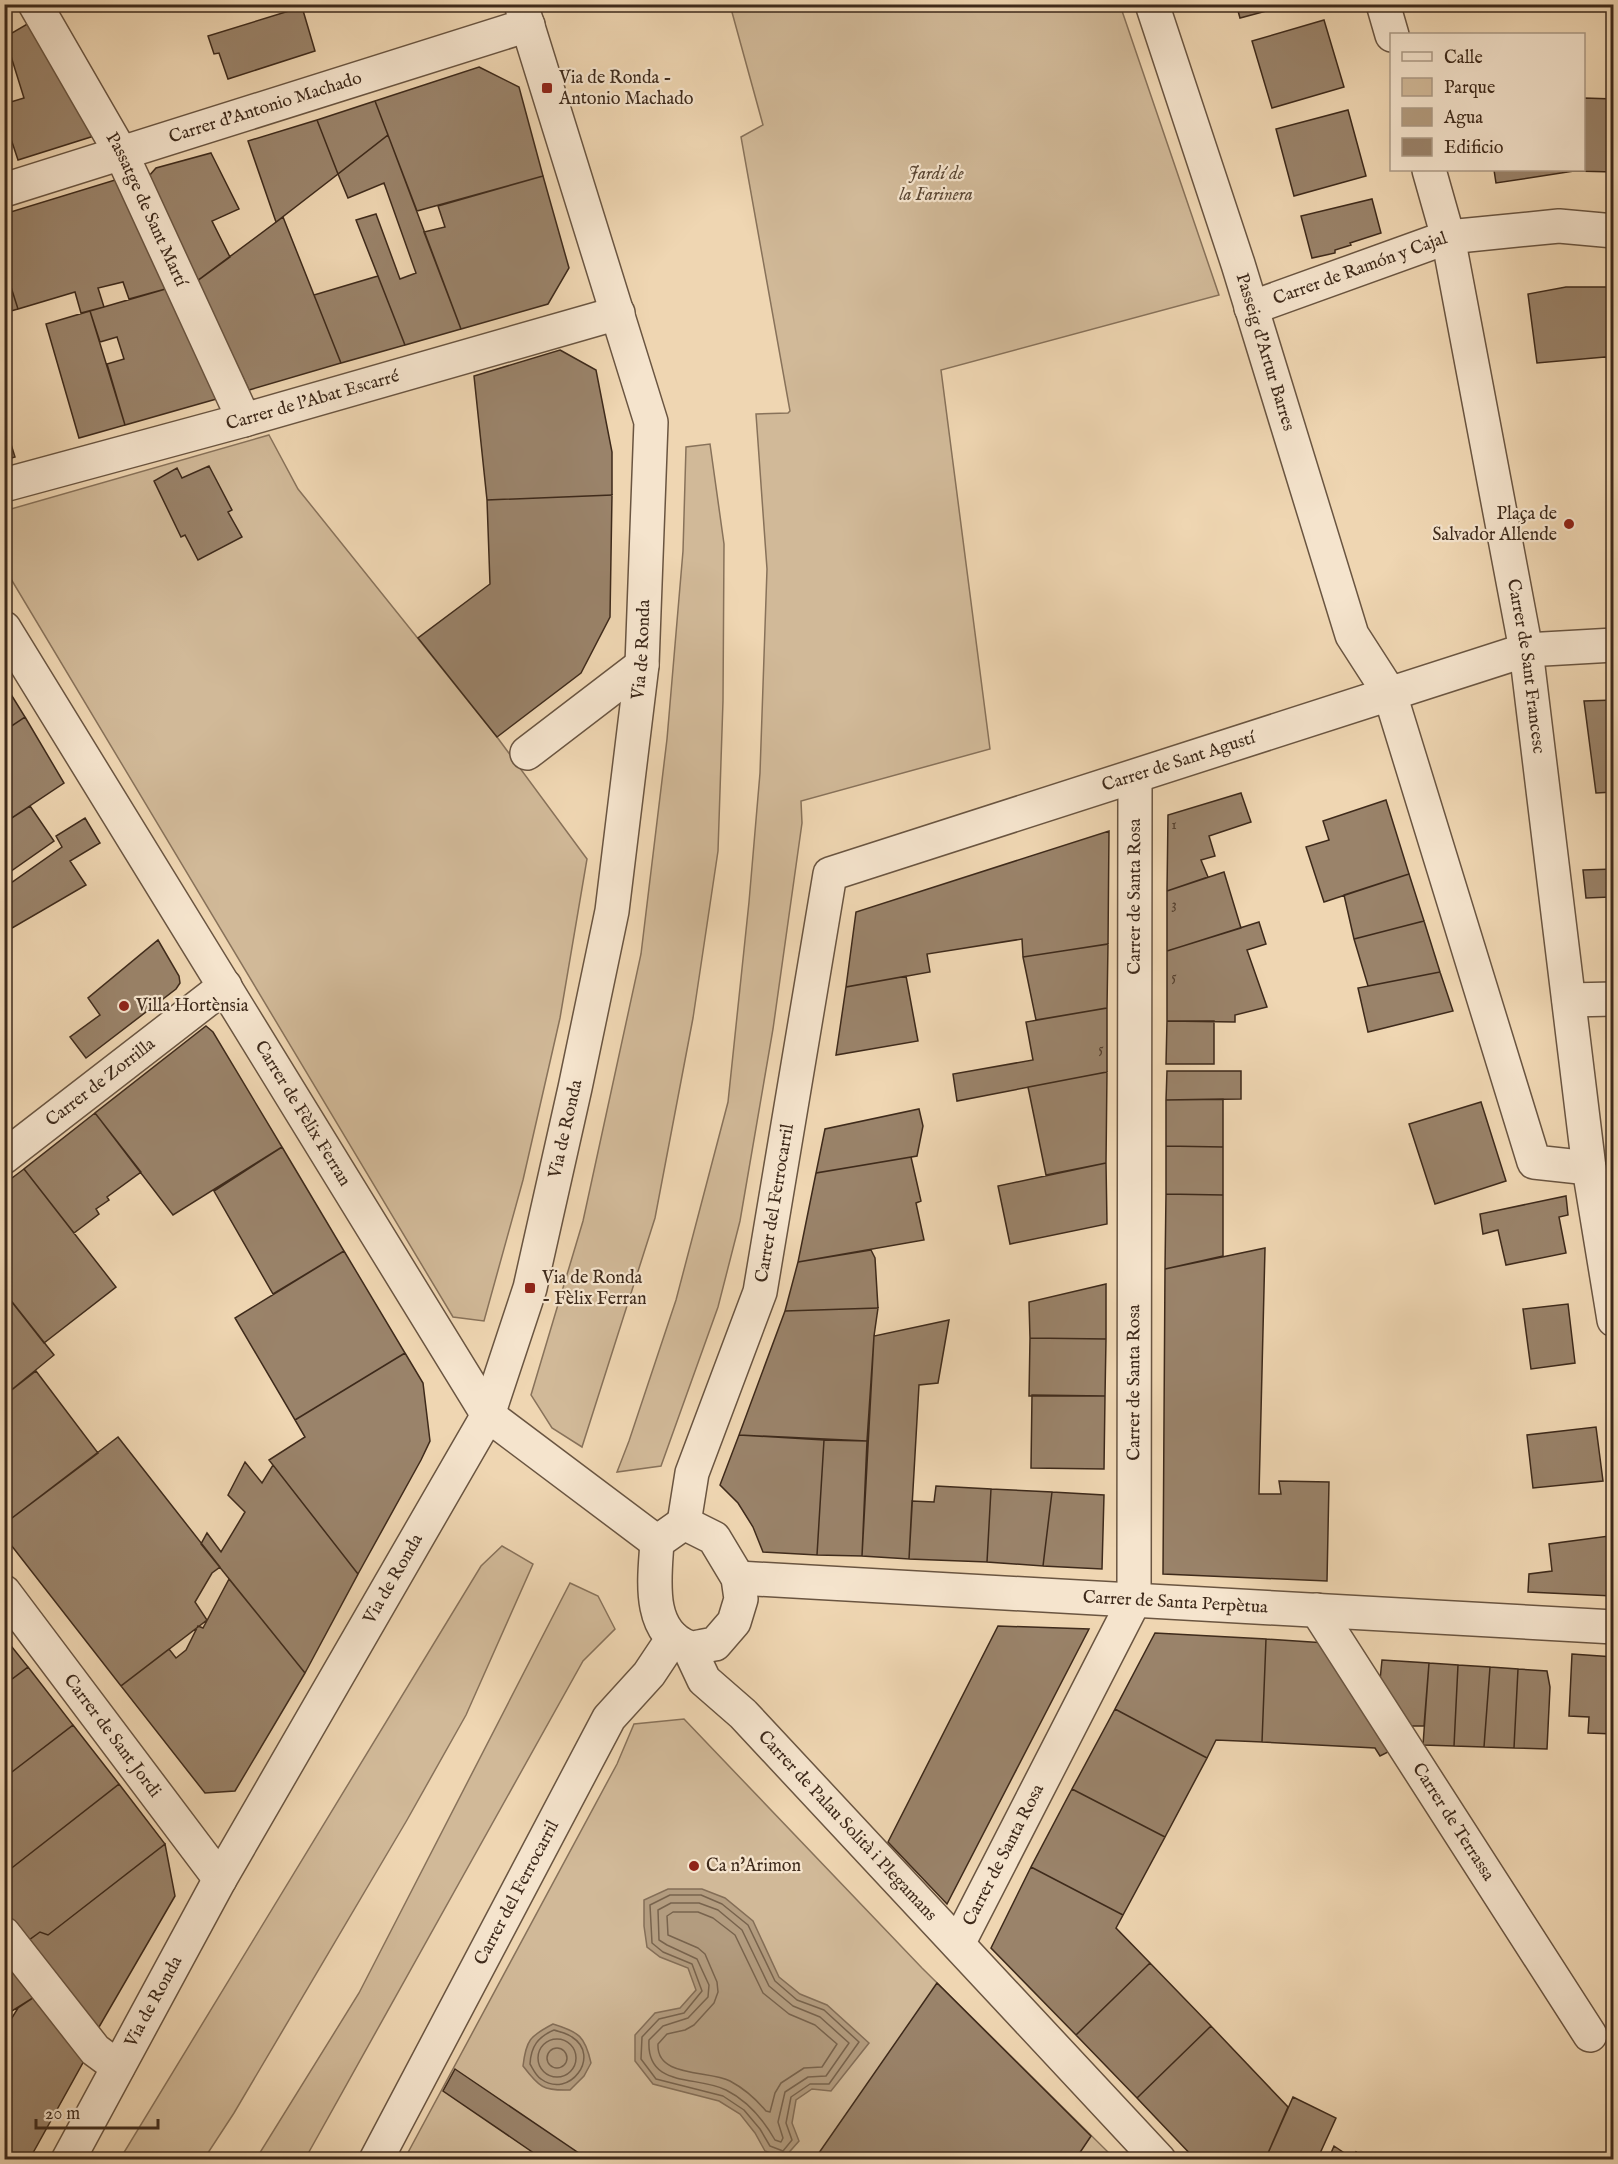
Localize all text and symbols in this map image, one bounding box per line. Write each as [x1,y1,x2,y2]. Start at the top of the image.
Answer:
legend [1390,33,1585,171]
text: Calle [1444,47,1483,70]
street label: Carrer d'Antonio Machado [166,66,365,149]
place label: Via de Ronda - Antonio Machado [558,67,694,111]
text: Parque [1444,77,1495,100]
marker: Via de Ronda - Antonio Machado [540,81,554,95]
text: Agua [1443,107,1483,130]
street label: Passatge de Sant Martí [100,128,193,291]
text: Edificio [1444,137,1504,160]
park label: Jardí de la Farinera [899,163,973,207]
street label: Carrer de Ramón y Cajal [1270,227,1450,311]
street label: Passeig d'Artur Barres [1230,270,1300,434]
street label: Carrer de l'Abat Escarré [223,365,402,436]
place label: Plaça de Salvador Allende [1432,503,1557,547]
marker: Plaça de Salvador Allende [1562,517,1576,531]
street label: Carrer de Sant Francesc [1501,577,1550,755]
street label: Via de Ronda [626,599,656,702]
street label: Carrer de Sant Agustí [1099,726,1259,797]
house number: 1 [1171,815,1177,834]
street label: Carrer de Santa Rosa [1123,818,1146,975]
house number: 3 [1171,895,1177,914]
house number: 5 [1171,967,1177,986]
place label: Villa Hortènsia [135,995,249,1018]
marker: Villa Hortènsia [117,999,131,1013]
street label: Carrer de Zorrilla [41,1033,160,1132]
street label: Carrer de Fèlix Ferran [249,1036,356,1191]
house number: 5 [1098,1039,1104,1058]
street label: Via de Ronda [543,1077,588,1182]
street label: Carrer del Ferrocarril [750,1122,799,1284]
place label: Via de Ronda - Fèlix Ferran [541,1267,647,1311]
marker: Via de Ronda - Fèlix Ferran [523,1281,537,1295]
street label: Carrer de Santa Rosa [1123,1304,1146,1461]
street label: Via de Ronda [358,1530,428,1629]
street label: Carrer de Santa Perpètua [1082,1586,1269,1619]
street label: Carrer de Sant Jordi [58,1669,166,1802]
street label: Carrer de Palau Solità i Plegamans [753,1726,942,1926]
street label: Carrer de Terrassa [1407,1759,1500,1886]
street label: Carrer de Santa Rosa [958,1780,1050,1930]
street label: Carrer del Ferrocarril [469,1816,564,1969]
place label: Ca n'Arimon [706,1855,801,1878]
marker: Ca n'Arimon [687,1859,701,1873]
street label: Via de Ronda [119,1952,188,2052]
scale bar [36,2092,158,2130]
text: 20 m [45,2103,80,2126]

